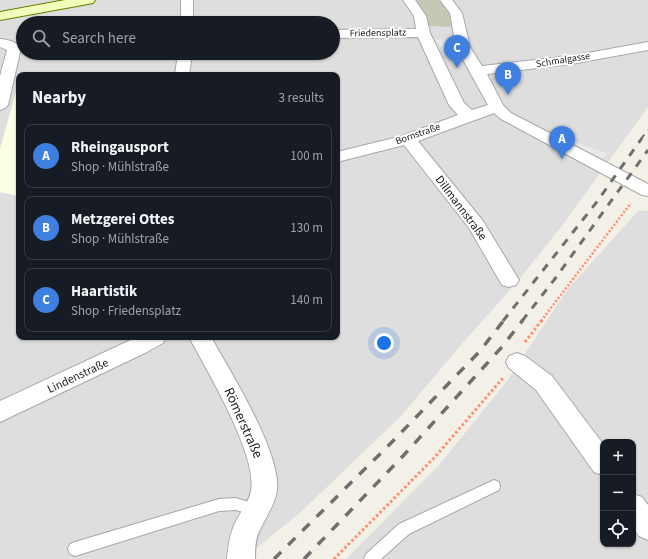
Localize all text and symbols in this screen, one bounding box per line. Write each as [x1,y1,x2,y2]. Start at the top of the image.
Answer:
search box [16,16,340,60]
street label: Friedensplatz [350,26,406,40]
icon: search [30,27,52,49]
text: Search here [62,28,136,49]
pin: C [444,35,470,68]
street label: Schmalgasse [535,49,591,71]
pin: B [495,62,521,95]
text: Nearby [32,86,86,110]
text: 3 results [279,89,324,107]
street label: Bornstraße [394,120,442,148]
pin: A [549,126,575,159]
text: Rheingausport [71,137,169,158]
text: A [42,147,50,165]
text: 100 m [290,147,323,165]
text: Shop · Mühlstraße [71,158,169,176]
street label: Dillmannstraße [431,172,491,244]
text: Metzgerei Ottes [71,209,175,230]
text: B [42,219,50,237]
text: 130 m [290,219,323,237]
text: Shop · Mühlstraße [71,230,169,248]
text: Haartistik [71,281,137,302]
text: C [42,291,50,309]
text: 140 m [290,291,323,309]
text: Shop · Friedensplatz [71,302,181,320]
your location [374,333,394,353]
street label: Lindenstraße [44,354,112,398]
street label: Römerstraße [218,384,268,462]
map controls [600,439,636,547]
button: + [600,439,636,475]
button: − [600,475,636,511]
button: locate [600,511,636,547]

